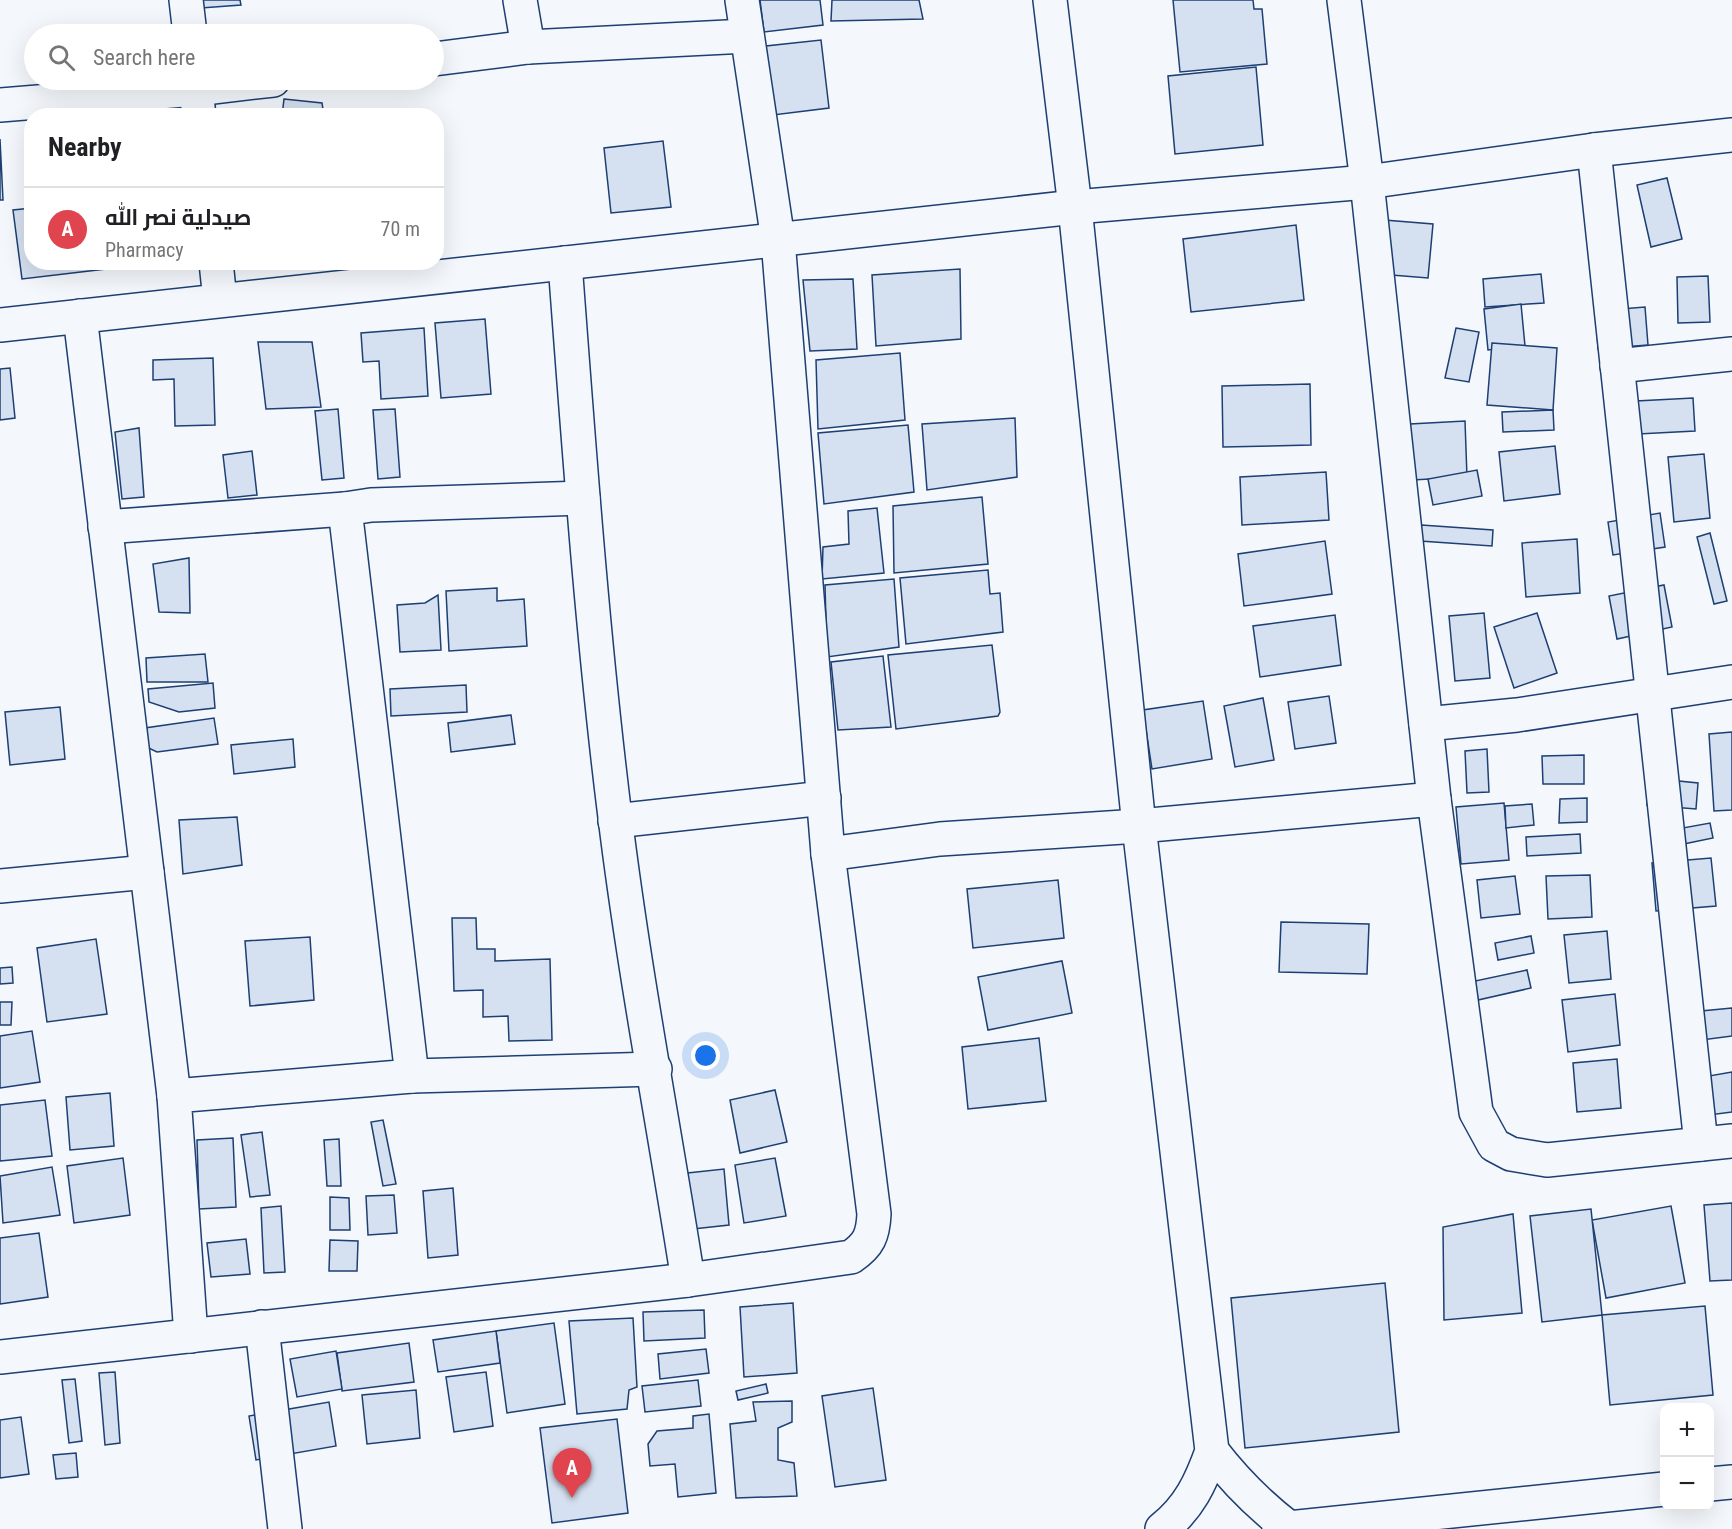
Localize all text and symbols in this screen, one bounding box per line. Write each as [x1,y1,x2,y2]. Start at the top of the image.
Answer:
search box [24,24,444,90]
icon: search [45,41,78,74]
text: Search here [93,45,195,70]
text: Nearby [48,132,122,162]
text: صيدلية نصر الله [105,205,251,230]
text: A [62,217,73,241]
text: 70 m [381,217,420,241]
text: Pharmacy [105,238,184,262]
your location [691,1041,720,1070]
map controls [1660,1403,1714,1511]
button: + [1660,1403,1714,1457]
pin: A [552,1448,592,1498]
button: − [1660,1457,1714,1511]

